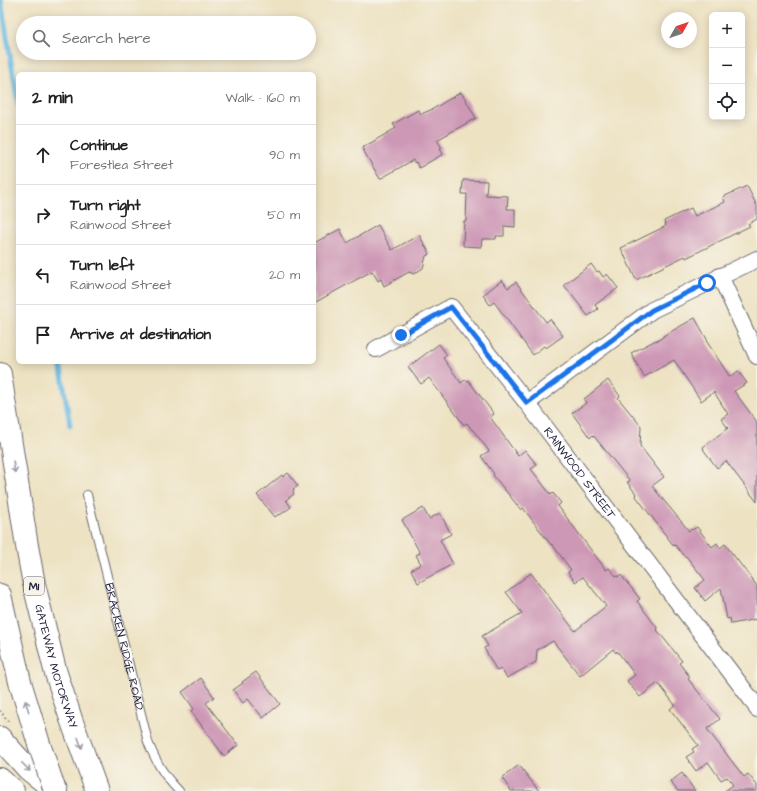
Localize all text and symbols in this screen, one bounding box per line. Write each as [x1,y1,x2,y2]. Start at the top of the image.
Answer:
north arrow [661,12,697,48]
map controls [709,12,745,120]
button: + [709,12,745,48]
search box [16,16,316,60]
icon: search [30,27,52,49]
text: Search here [62,28,151,49]
button: − [709,48,745,84]
button: locate [709,84,745,120]
text: 2 min [32,86,73,110]
text: Walk · 160 m [226,89,300,107]
text: Continue [70,135,128,156]
icon: ahead [32,144,54,166]
text: 90 m [269,146,300,164]
text: Forestlea Street [70,156,173,174]
text: Turn right [70,195,141,216]
icon: right [32,204,54,226]
text: 50 m [267,206,300,224]
text: Rainwood Street [70,216,171,234]
text: Turn left [70,255,134,276]
icon: left [32,264,54,286]
text: 20 m [269,266,300,284]
route start [698,274,716,292]
text: Rainwood Street [70,276,171,294]
icon: arrive [32,324,54,346]
text: Arrive at destination [70,324,211,345]
route end [392,326,410,344]
street label: RAINWOOD STREET [539,424,620,523]
one-way arrow [10,461,18,474]
road number: M1 [24,577,44,595]
street label: BRACKEN RIDGE ROAD [100,581,148,712]
street label: GATEWAY MOTORWAY [30,603,82,731]
one-way arrow [23,700,30,713]
one-way arrow [76,737,84,749]
one-way arrow [21,762,31,771]

